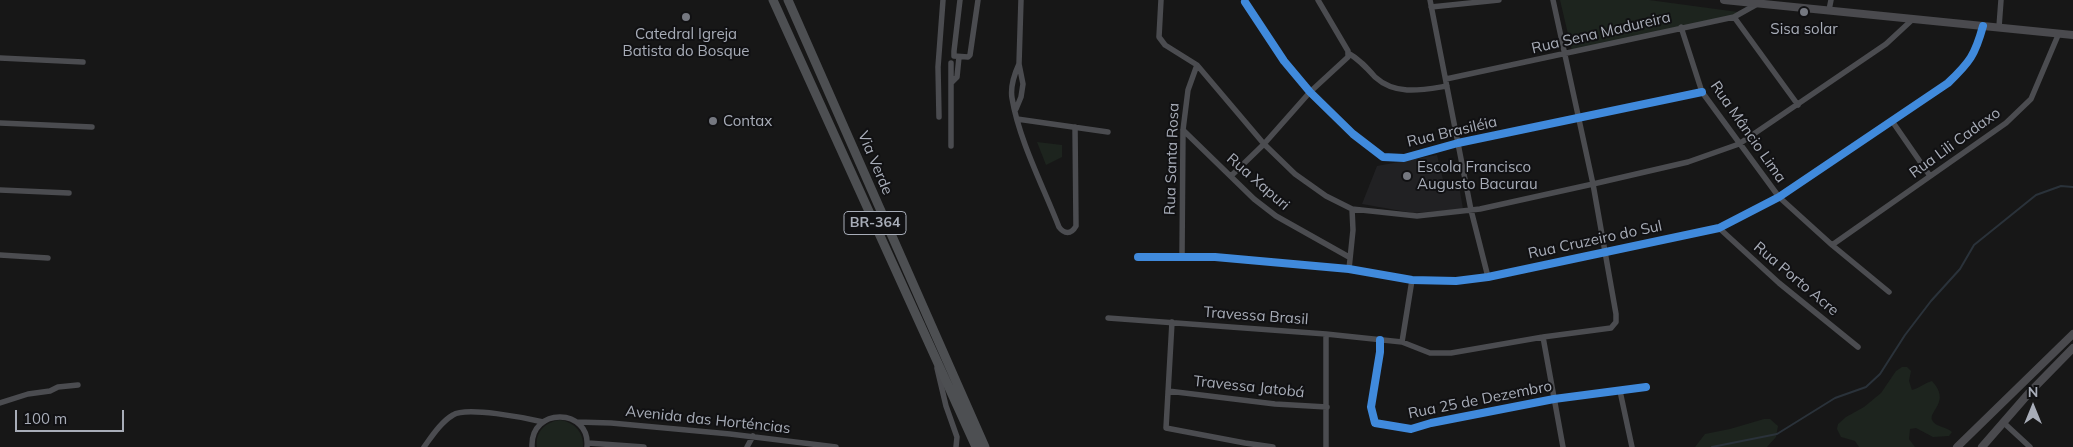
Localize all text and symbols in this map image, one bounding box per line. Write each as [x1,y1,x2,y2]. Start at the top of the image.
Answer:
marker: Sisa solar [1798,6,1810,18]
street label: Rua Sena Madureira [1530,8,1672,58]
marker: Catedral Igreja Batista do Bosque [680,11,692,23]
place label: Sisa solar [1770,20,1838,38]
place label: Catedral Igreja Batista do Bosque [622,25,750,60]
street label: Rua Mâncio Lima [1706,78,1790,186]
street label: Rua Santa Rosa [1161,102,1183,216]
street label: Rua Lili Cadaxo [1906,104,2004,182]
place label: Contax [723,112,772,130]
street label: Rua Brasiléia [1405,113,1499,151]
marker: Contax [707,115,719,127]
street label: Via Verde [854,129,896,197]
street label: Rua Xapuri [1223,150,1293,214]
place label: Escola Francisco Augusto Bacurau [1417,158,1538,193]
marker: Escola Francisco Augusto Bacurau [1401,170,1413,182]
road number: BR-364 [844,212,906,234]
street label: Rua Cruzeiro do Sul [1526,217,1664,263]
street label: Rua Porto Acre [1750,238,1842,320]
street label: Travessa Brasil [1203,303,1309,329]
street label: Travessa Jatobá [1193,372,1305,402]
street label: Rua 25 de Dezembro [1407,377,1553,423]
north arrow [2008,382,2058,432]
text: N [2028,383,2038,401]
scale bar [18,400,126,432]
street label: Avenida das Horténcias [625,402,791,438]
text: 100 m [23,409,67,428]

